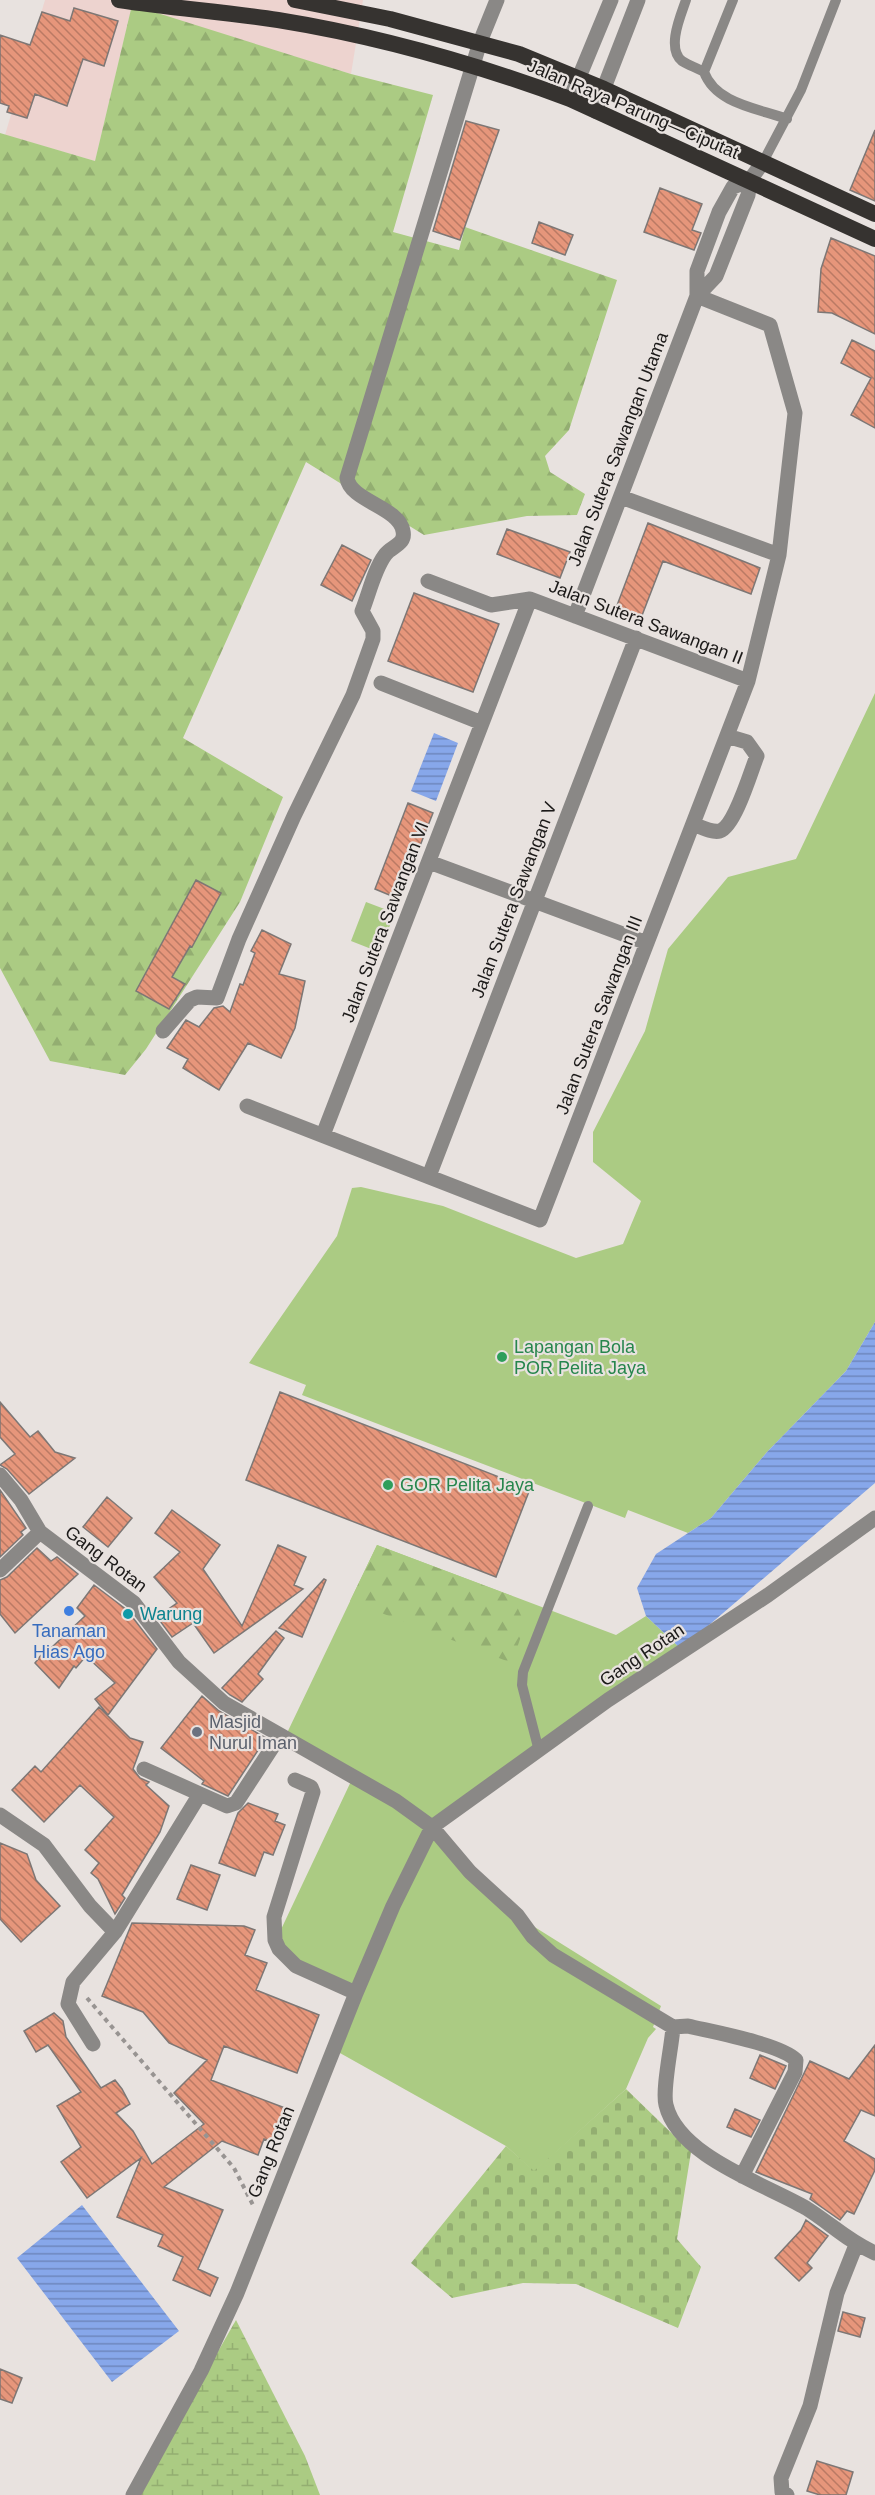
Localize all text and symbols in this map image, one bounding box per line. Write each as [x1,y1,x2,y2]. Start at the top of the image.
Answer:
street label: Jalan Raya Parung—Ciputat [524,55,742,163]
street label: Jalan Sutera Sawangan Utama [564,328,672,569]
street label: Jalan Sutera Sawangan II [546,576,746,668]
street label: Jalan Sutera Sawangan V [467,799,561,1001]
street label: Jalan Sutera Sawangan VI [337,819,433,1025]
street label: Jalan Sutera Sawangan III [552,913,646,1117]
place label: Lapangan Bola POR Pelita Jaya [514,1337,647,1378]
marker: Lapangan Bola POR Pelita Jaya [495,1350,509,1364]
place label: GOR Pelita Jaya [400,1475,535,1495]
marker: GOR Pelita Jaya [381,1478,395,1492]
street label: Gang Rotan [61,1522,151,1596]
marker: Tanaman Hias Ago [62,1604,76,1618]
place label: Warung [140,1604,202,1624]
marker: Warung [121,1607,135,1621]
street label: Gang Rotan [596,1620,688,1690]
place label: Tanaman Hias Ago [32,1621,106,1662]
place label: Masjid Nurul Iman [209,1712,297,1753]
marker: Masjid Nurul Iman [190,1725,204,1739]
street label: Gang Rotan [244,2103,298,2201]

